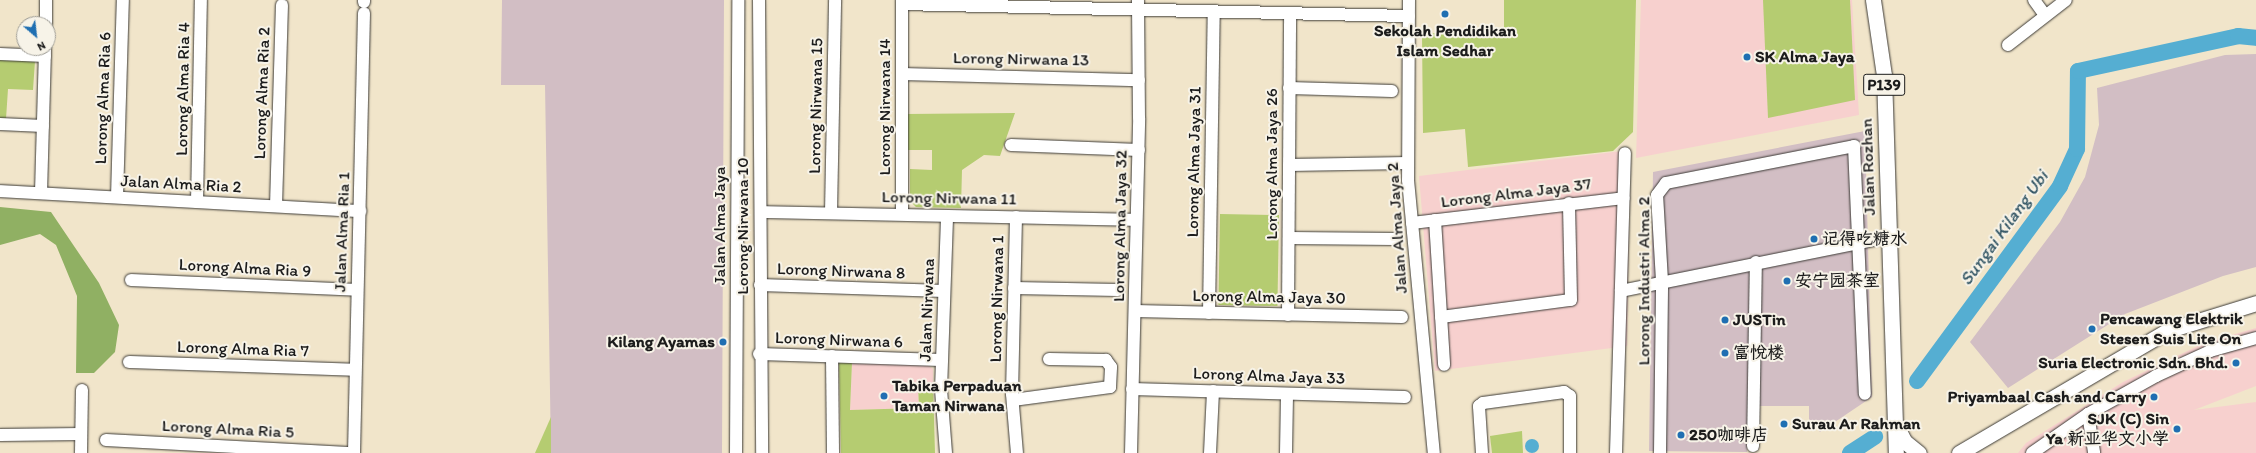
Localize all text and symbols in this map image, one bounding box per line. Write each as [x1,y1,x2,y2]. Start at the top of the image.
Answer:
marker: Sekolah Pendidikan Islam Sedhar [1440,9,1450,19]
north arrow [16,16,56,56]
place label: Sekolah Pendidikan Islam Sedhar [1374,21,1516,61]
street label: Lorong Alma Ria 4 [172,22,194,156]
street label: Lorong Alma Ria 2 [250,27,274,159]
street label: Lorong Alma Ria 6 [91,32,115,164]
street label: Lorong Nirwana 15 [805,38,827,174]
street label: Lorong Nirwana 14 [875,38,895,176]
text: N [35,39,48,54]
place label: SK Alma Jaya [1755,47,1854,67]
street label: Lorong Nirwana 13 [953,48,1089,70]
marker: SK Alma Jaya [1742,52,1752,62]
road number: P139 [1863,71,1905,99]
street label: Lorong Alma Jaya 31 [1182,87,1206,237]
street label: Lorong Alma Jaya 26 [1262,88,1282,240]
street label: Jalan Rozhan [1856,119,1880,215]
street label: Lorong Alma Jaya 32 [1108,150,1132,302]
street label: Lorong Nirwana 10 [733,157,753,295]
street label: Jalan Alma Jaya 2 [1382,162,1412,294]
street label: Jalan Alma Jaya [710,167,730,285]
water label: Sungai Kilang Ubi [1955,167,2053,289]
street label: Jalan Alma Ria 2 [120,171,242,197]
street label: Jalan Alma Ria 1 [330,172,354,292]
street label: Lorong Alma Jaya 37 [1440,174,1592,212]
street label: Lorong Nirwana 11 [881,187,1017,209]
street label: Lorong Industri Alma 2 [1634,197,1654,365]
place label: 记得吃糖水 [1822,229,1907,249]
marker: 记得吃糖水 [1809,234,1819,244]
street label: Lorong Nirwana 1 [986,235,1008,363]
street label: Lorong Alma Ria 9 [179,254,311,282]
street label: Jalan Nirwana [915,258,939,362]
street label: Lorong Nirwana 8 [776,259,906,283]
place label: 安宁园茶室 [1795,271,1880,291]
marker: 安宁园茶室 [1782,276,1792,286]
street label: Lorong Alma Jaya 30 [1192,285,1346,309]
place label: Pencawang Elektrik Stesen Suis Lite On [2100,309,2243,349]
place label: JUSTin [1733,310,1786,330]
marker: JUSTin [1720,315,1730,325]
marker: Pencawang Elektrik Stesen Suis Lite On [2087,324,2097,334]
street label: Lorong Nirwana 6 [775,328,903,352]
place label: Kilang Ayamas [608,332,715,352]
street label: Lorong Alma Ria 7 [177,337,309,361]
marker: Kilang Ayamas [718,337,728,347]
place label: 富悦楼 [1733,343,1784,363]
marker: 富悦楼 [1720,348,1730,358]
place label: Suria Electronic Sdn. Bhd. [2039,353,2228,373]
marker: Suria Electronic Sdn. Bhd. [2231,358,2241,368]
street label: Lorong Alma Jaya 33 [1193,363,1345,389]
place label: Tabika Perpaduan Taman Nirwana [892,376,1021,416]
place label: Priyambaal Cash and Carry [1947,387,2146,407]
marker: Tabika Perpaduan Taman Nirwana [879,391,889,401]
marker: Priyambaal Cash and Carry [2149,392,2159,402]
place label: SJK (C) Sin Ya 新亚华文小学 [2046,409,2169,449]
place label: Surau Ar Rahman [1792,414,1921,434]
street label: Lorong Alma Ria 5 [162,415,294,443]
marker: Surau Ar Rahman [1779,419,1789,429]
marker: SJK (C) Sin Ya 新亚华文小学 [2172,424,2182,434]
place label: 250咖啡店 [1689,425,1768,445]
marker: 250咖啡店 [1676,430,1686,440]

